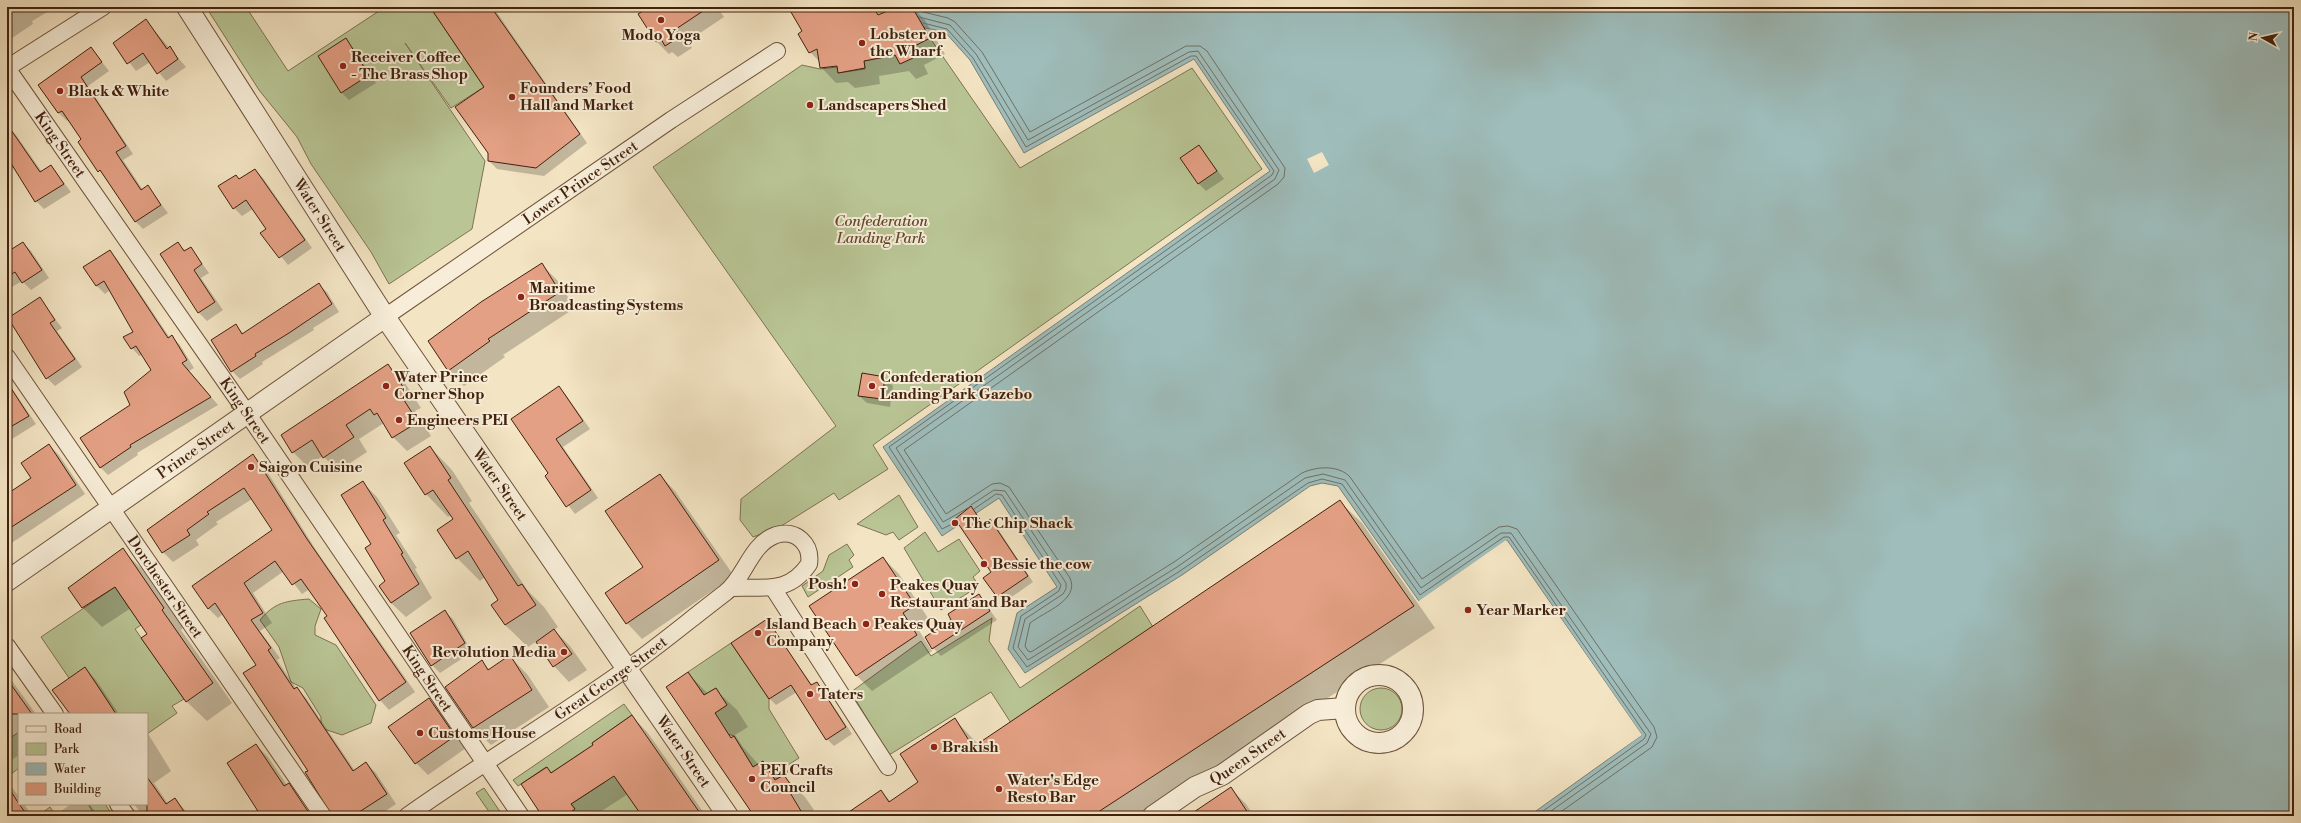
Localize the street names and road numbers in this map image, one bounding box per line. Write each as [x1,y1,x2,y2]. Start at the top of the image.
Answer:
street label: King Street [30,108,90,182]
street label: Lower Prince Street [519,136,642,229]
street label: Water Street [289,174,350,256]
street label: King Street [215,374,275,448]
street label: Prince Street [154,416,239,483]
street label: Water Street [468,444,532,525]
street label: Dorchester Street [123,532,207,643]
street label: Great George Street [551,632,672,725]
street label: King Street [398,642,457,716]
street label: Water Street [651,711,715,792]
street label: Queen Street [1207,724,1290,789]

